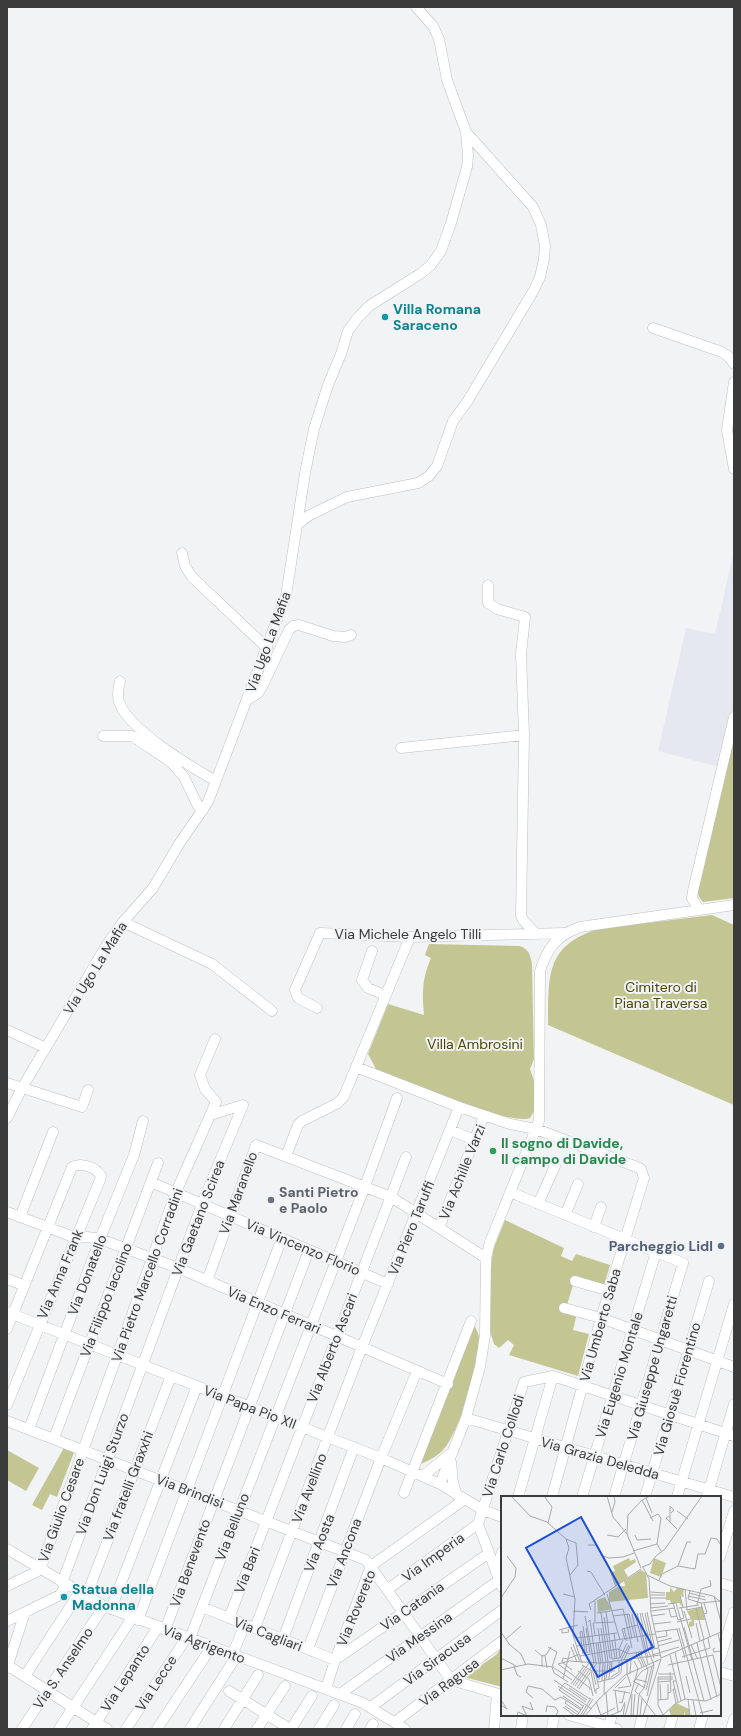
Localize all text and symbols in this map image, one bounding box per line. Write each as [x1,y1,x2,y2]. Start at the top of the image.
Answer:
place label: Villa Romana Saraceno [393,300,481,334]
marker: Villa Romana Saraceno [380,312,390,322]
street label: Via Ugo La Mafia [241,589,295,695]
street label: Via Ugo La Mafia [59,918,131,1018]
street label: Via Michele Angelo Tilli [335,925,481,943]
park label: Cimitero di Piana Traversa [615,978,707,1012]
park label: Villa Ambrosini [427,1035,523,1053]
street label: Via Achille Varzi [435,1122,489,1222]
place label: Il sogno di Davide, Il campo di Davide [501,1134,626,1168]
marker: Il sogno di Davide, Il campo di Davide [488,1146,498,1156]
street label: Via Maranello [215,1149,261,1237]
street label: Via Gaetano Scirea [168,1157,228,1279]
street label: Via Piero Taruffi [384,1178,438,1278]
place label: Santi Pietro e Paolo [279,1183,358,1217]
street label: Via Pietro Marcello Corradini [107,1185,187,1365]
marker: Santi Pietro e Paolo [266,1195,276,1205]
street label: Via Vincenzo Florio [243,1215,363,1279]
street label: Via Anna Frank [33,1226,87,1322]
street label: Via Donatello [63,1232,111,1318]
place label: Parcheggio Lidl [609,1237,713,1255]
street label: Via Filippo Iacolino [76,1240,136,1360]
marker: Parcheggio Lidl [716,1241,726,1251]
street label: Via Umberto Saba [575,1266,625,1384]
street label: Via Enzo Ferrari [224,1282,324,1338]
street label: Via Alberto Ascari [303,1291,361,1405]
street label: Via Giuseppe Ungaretti [623,1293,681,1443]
street label: Via Eugenio Montale [591,1310,647,1440]
street label: Via Giosuè Fiorentino [649,1320,705,1458]
street label: Via Papa Pio XII [201,1381,299,1433]
street label: Via Carlo Collodi [478,1392,528,1500]
street label: Via Don Luigi Sturzo [71,1410,133,1538]
street label: Via fratelli Graxxhi [99,1428,157,1544]
street label: Via Grazia Deledda [539,1432,661,1484]
street label: Via Avellino [287,1450,331,1526]
street label: Via Giulio Cesare [34,1455,88,1565]
street label: Via Brindisi [153,1470,227,1512]
street label: Via Belluno [211,1491,253,1563]
inset map [501,1496,721,1716]
street label: Via Aosta [300,1511,338,1575]
street label: Via Benevento [166,1516,214,1610]
street label: Via Ancona [322,1516,366,1590]
street label: Via Imperia [398,1528,468,1586]
street label: Via Bari [230,1544,264,1596]
street label: Via Rovereto [332,1567,380,1649]
street label: Via Catania [377,1578,447,1634]
place label: Statua della Madonna [72,1580,154,1614]
marker: Statua della Madonna [59,1592,69,1602]
street label: Via Messina [382,1608,456,1666]
street label: Via Cagliari [231,1613,305,1655]
street label: Via Agrigento [160,1621,248,1667]
street label: Via S. Anselmo [29,1624,97,1712]
street label: Via Siracusa [400,1628,474,1690]
street label: Via Lepanto [96,1641,154,1715]
street label: Via Lecce [131,1652,181,1714]
street label: Via Ragusa [416,1654,482,1710]

